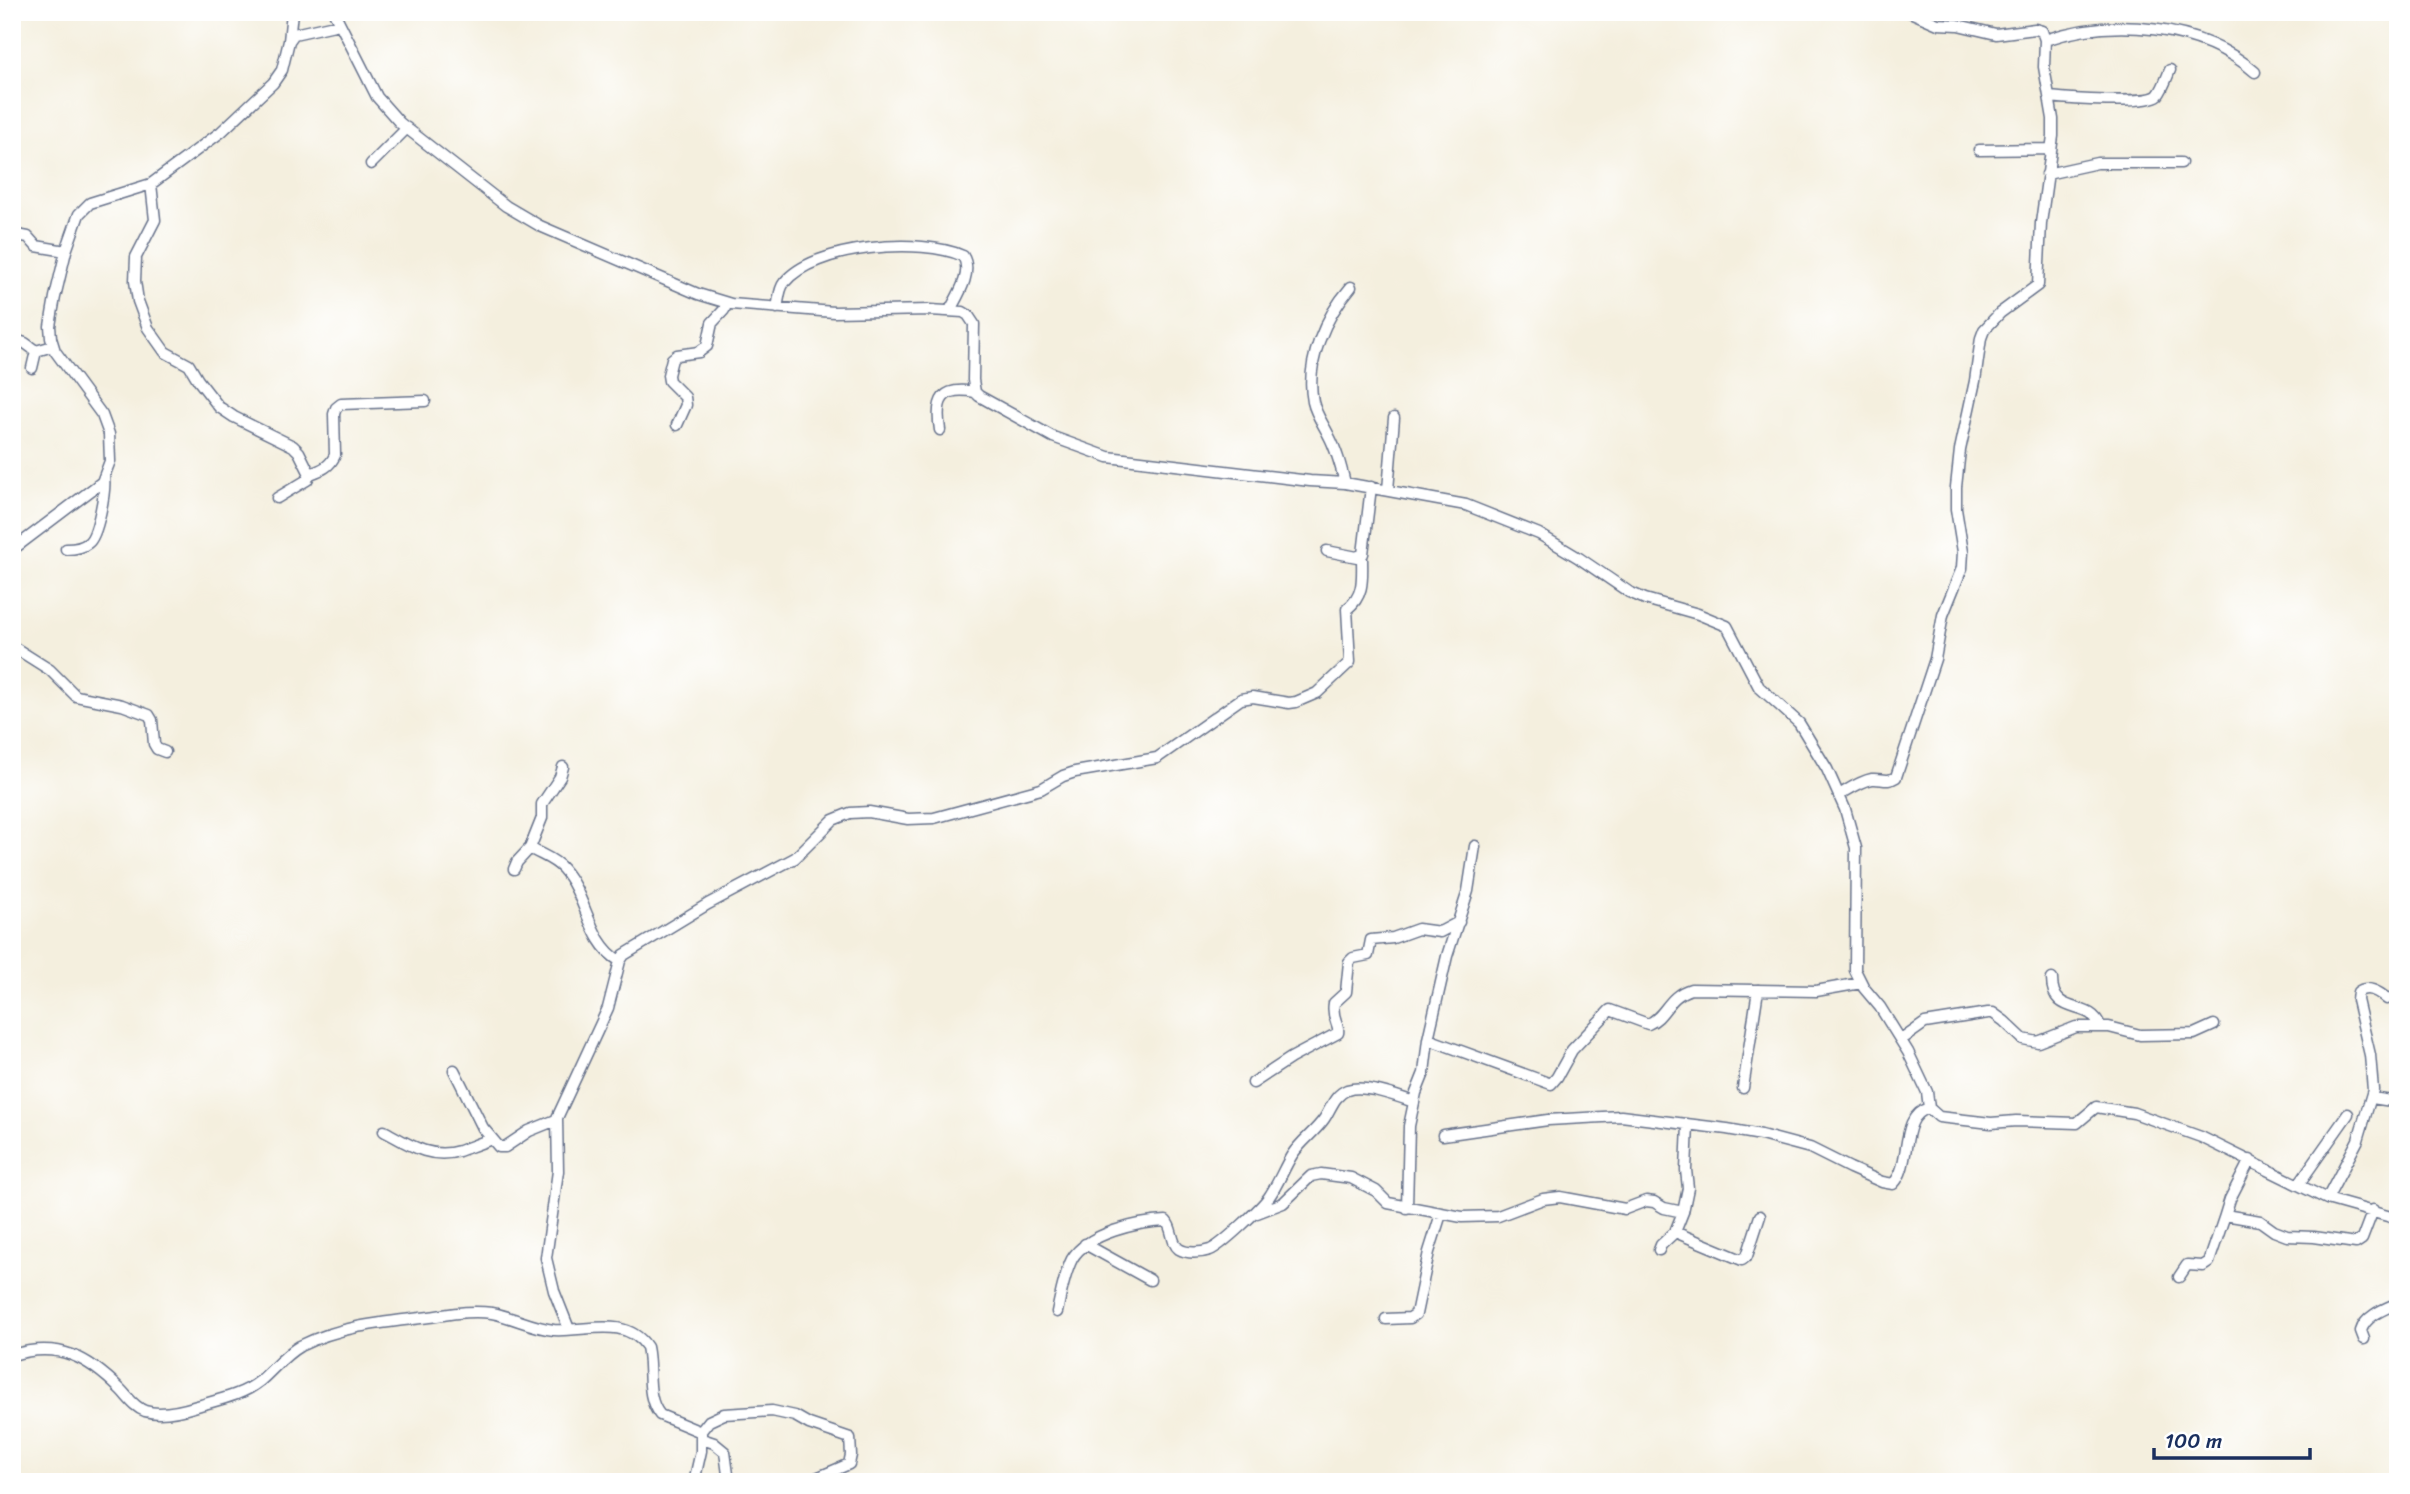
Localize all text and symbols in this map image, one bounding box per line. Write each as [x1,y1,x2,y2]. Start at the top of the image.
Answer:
scale bar [2154,1417,2310,1461]
text: 100 m [2165,1422,2222,1460]

